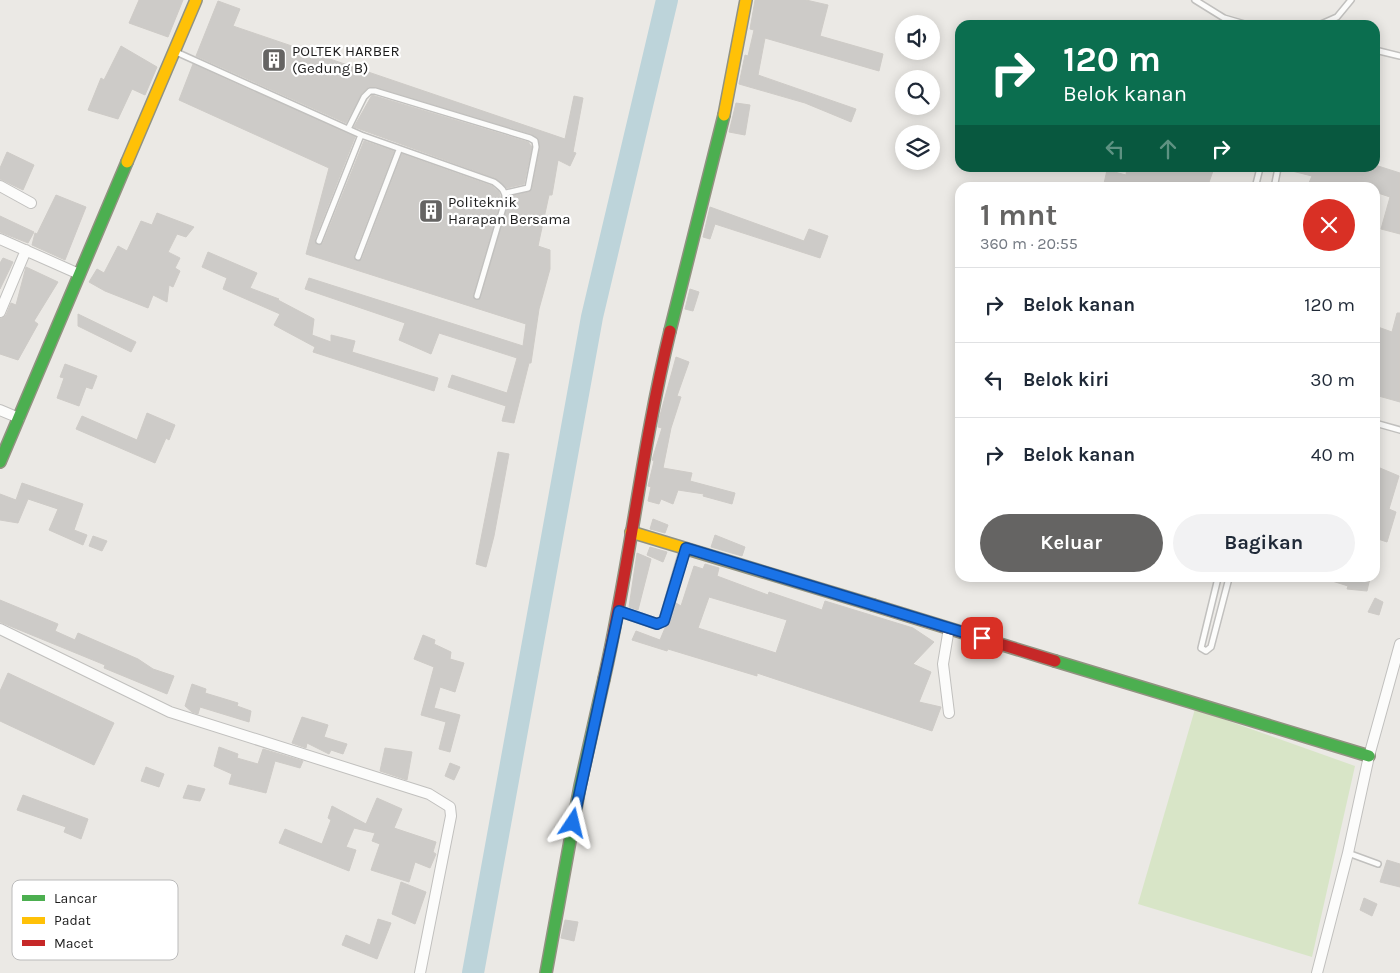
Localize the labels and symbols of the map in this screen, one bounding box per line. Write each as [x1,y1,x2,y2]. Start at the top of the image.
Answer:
place label: POLTEK HARBER (Gedung B) [292,42,400,77]
building icon: POLTEK HARBER (Gedung B) [261,47,287,73]
place label: Politeknik Harapan Bersama [448,193,570,228]
building icon: Politeknik Harapan Bersama [418,198,444,224]
pin [961,617,1003,659]
position arrow [546,796,598,848]
legend [12,880,178,960]
text: Lancar [54,890,98,907]
text: Padat [54,912,91,929]
text: Macet [54,935,93,952]

